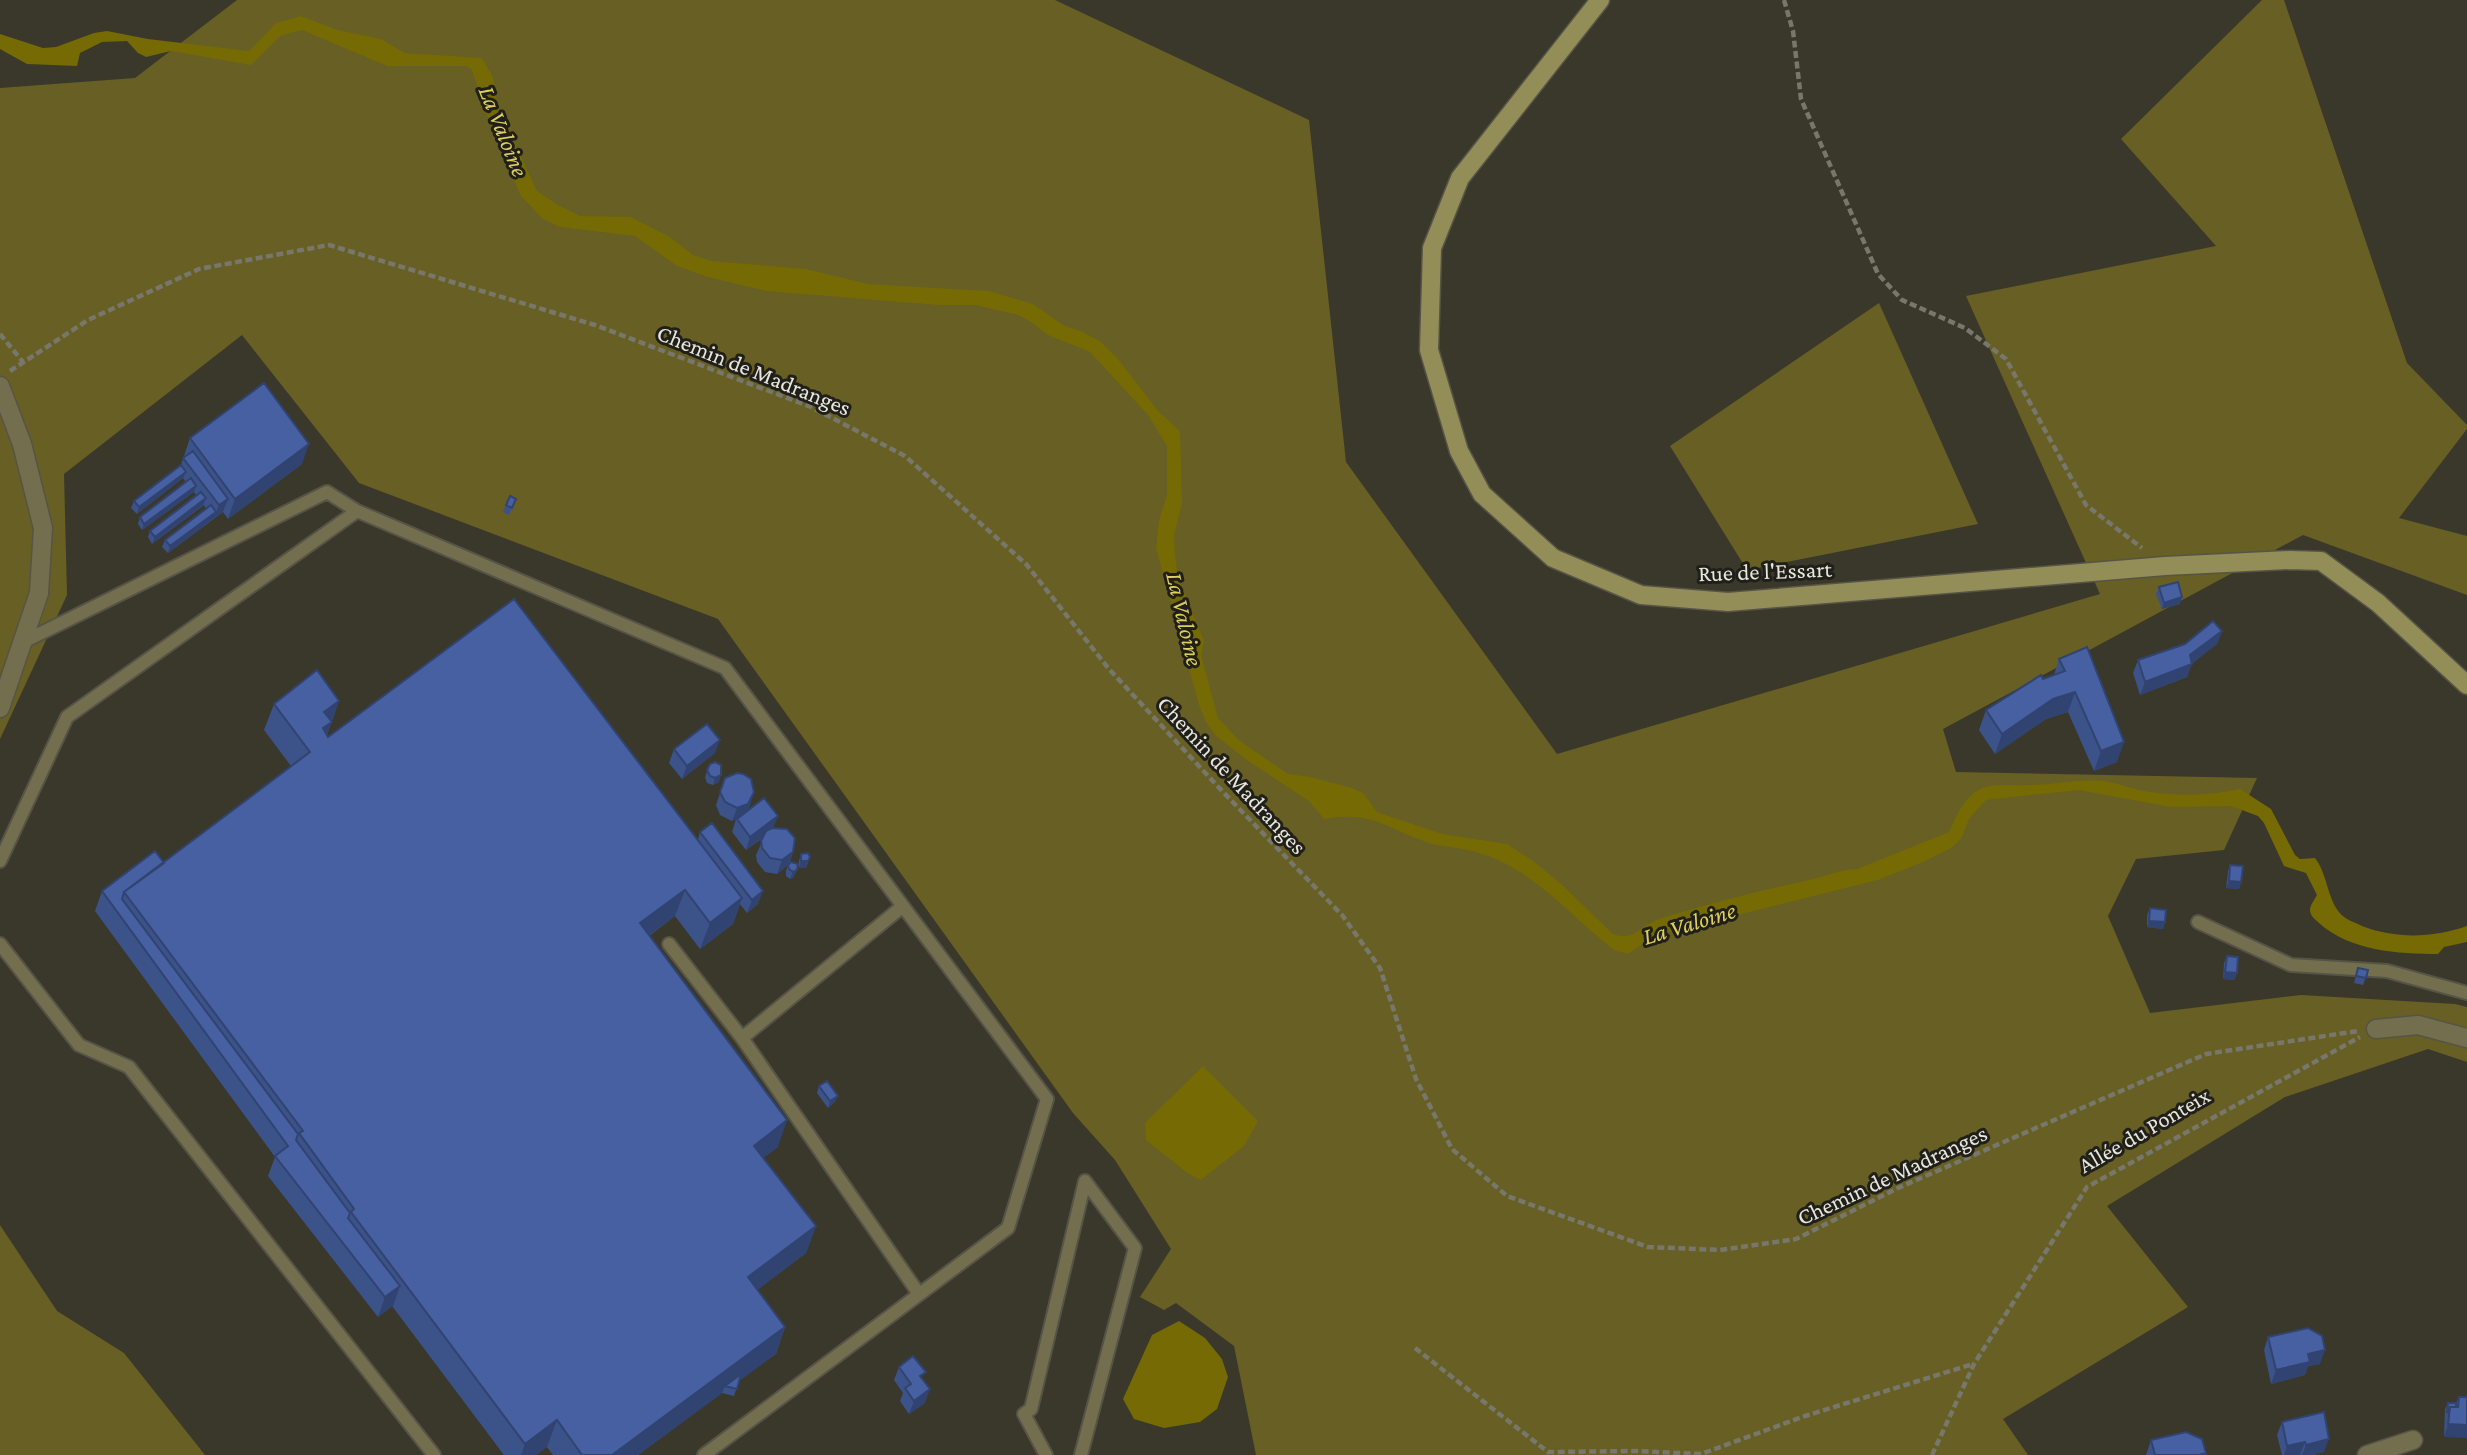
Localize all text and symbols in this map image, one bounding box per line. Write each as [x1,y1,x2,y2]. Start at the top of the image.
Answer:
water label: La Valoine [474,82,534,180]
street label: Chemin de Madranges [653,319,855,421]
street label: Rue de l'Essart [1698,556,1833,586]
water label: La Valoine [1161,569,1209,669]
street label: Chemin de Madranges [1152,691,1312,859]
water label: La Valoine [1639,896,1739,950]
street label: Allée du Ponteix [2074,1082,2215,1178]
street label: Chemin de Madranges [1793,1120,1991,1230]

